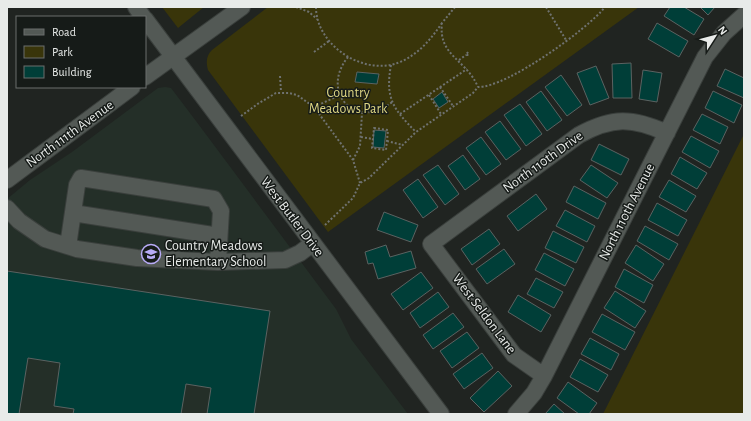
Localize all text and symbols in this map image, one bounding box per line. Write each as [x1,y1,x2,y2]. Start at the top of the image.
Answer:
legend [16,16,146,88]
north arrow [695,16,735,56]
text: N [716,24,729,37]
text: Road [52,26,76,38]
text: Park [52,46,73,58]
text: Building [52,66,92,78]
park label: Country Meadows Park [309,86,388,116]
street label: North 111th Avenue [24,98,116,170]
street label: North 110th Drive [501,128,585,196]
street label: North 110th Avenue [597,161,657,263]
street label: West Butler Drive [258,175,326,259]
place label: Country Meadows Elementary School [165,239,267,269]
school or university icon: Country Meadows Elementary School [140,243,162,265]
street label: West Seldon Lane [450,271,518,357]

